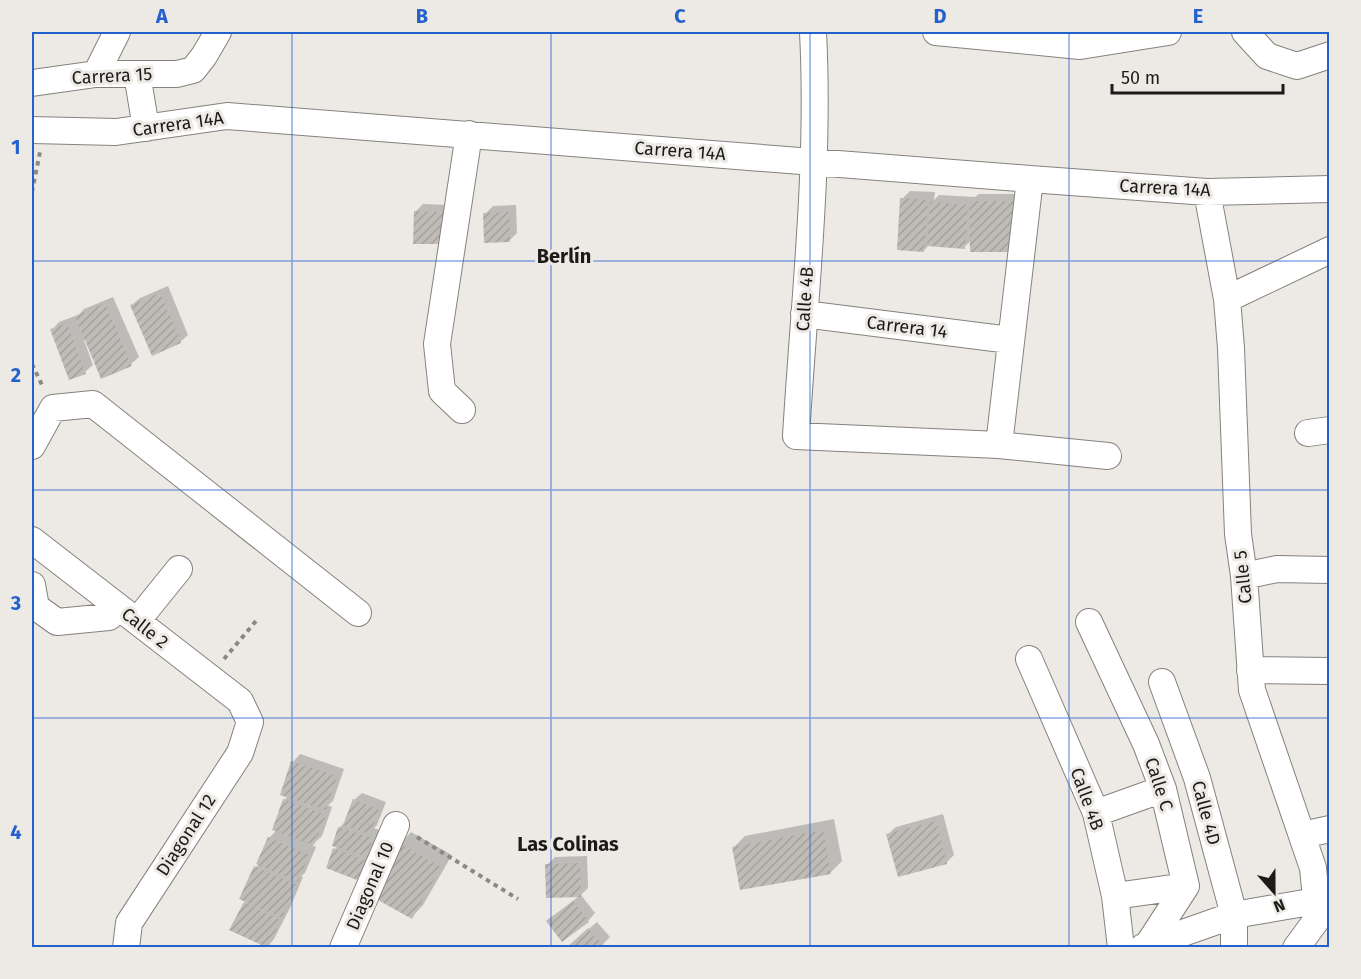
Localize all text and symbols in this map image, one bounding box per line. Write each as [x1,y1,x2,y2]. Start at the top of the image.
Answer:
text: A [155,4,169,28]
text: B [416,4,428,28]
text: C [674,4,686,28]
text: D [933,4,947,28]
text: E [1193,4,1203,28]
scale bar [1112,57,1283,95]
street label: Carrera 15 [71,63,153,89]
text: 50 m [1121,67,1160,89]
street label: Carrera 14A [131,107,225,141]
text: 1 [11,135,21,159]
street label: Carrera 14A [634,137,727,165]
street label: Carrera 14A [1119,175,1212,201]
district label: Berlín [537,244,591,268]
street label: Calle 4B [792,266,818,332]
street label: Carrera 14 [865,311,949,343]
text: 2 [11,363,21,387]
street label: Calle 5 [1229,549,1257,605]
text: 3 [10,591,21,615]
street label: Calle 2 [117,603,173,653]
street label: Calle C [1140,755,1178,813]
street label: Calle 4B [1066,765,1108,833]
street label: Calle 4D [1187,778,1225,848]
street label: Diagonal 12 [152,790,221,880]
text: 4 [10,820,22,844]
district label: Las Colinas [517,832,619,856]
street label: Diagonal 10 [342,838,398,934]
north arrow [1244,862,1304,922]
text: N [1271,895,1288,916]

